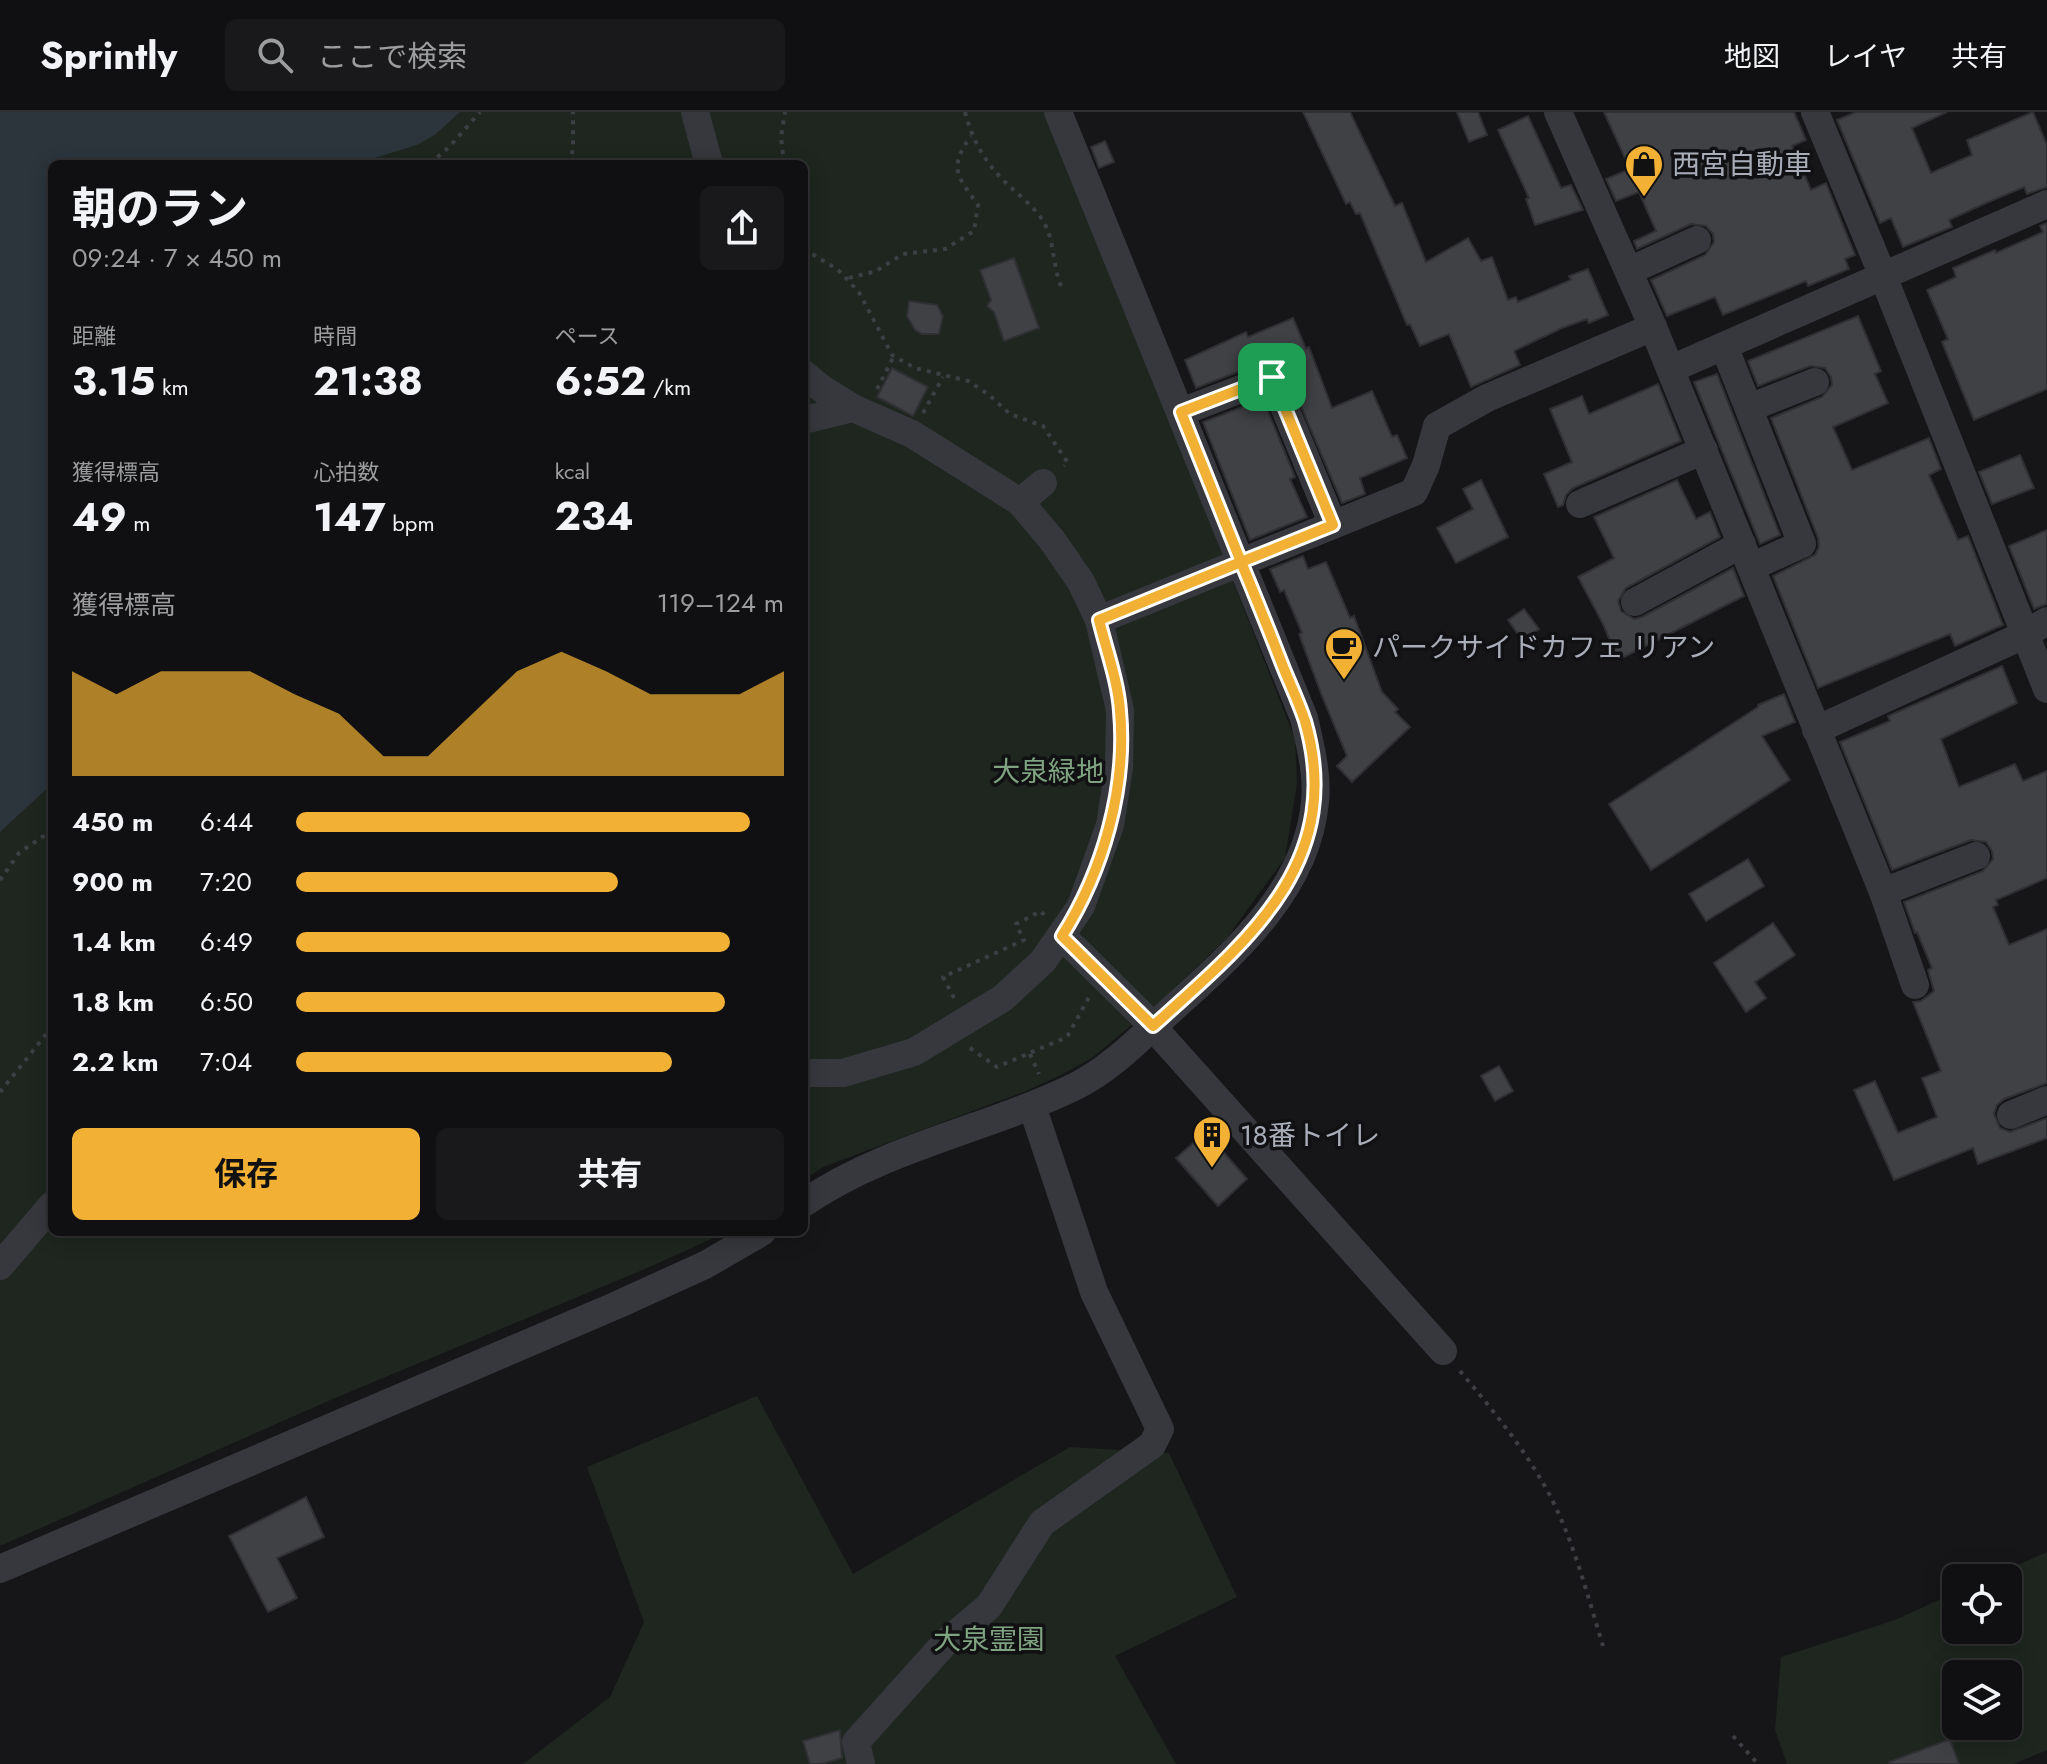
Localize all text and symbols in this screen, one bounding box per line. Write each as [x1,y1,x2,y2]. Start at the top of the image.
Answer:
search box [225,19,785,91]
text: Sprintly [40,28,177,83]
icon: search [253,33,297,77]
text: ここで検索 [317,35,467,78]
text: 地図 [1724,36,1780,77]
text: レイヤ [1824,36,1907,77]
text: 共有 [1951,36,2007,77]
shop icon: 西宮自動車 [1623,143,1665,198]
place label: 西宮自動車 [1672,144,1812,185]
text: 朝のラン [72,177,248,241]
button: share [700,186,784,270]
text: 09:24 · 7 × 450 m [72,239,282,277]
text: 距離 [72,320,116,352]
text: 時間 [313,320,357,352]
text: ペース [555,320,620,352]
pin [1238,343,1306,411]
text: 3.15 [72,352,155,410]
text: 21:38 [313,352,423,410]
text: 6:52 [555,352,646,410]
icon: arrive [1250,355,1294,399]
text: km [155,371,189,403]
text: /km [646,371,691,403]
text: kcal [555,455,590,487]
text: 獲得標高 [72,456,160,488]
text: 心拍数 [313,456,379,488]
text: 234 [555,487,634,545]
text: 49 [72,488,127,546]
text: 147 [313,488,386,546]
text: m [127,507,150,539]
text: bpm [386,507,435,539]
text: 119–124 m [657,584,784,622]
text: 獲得標高 [72,586,176,624]
cafe icon: パークサイドカフェ リアン [1323,626,1365,681]
place label: パークサイドカフェ リアン [1372,627,1715,668]
park label: 大泉緑地 [992,751,1104,792]
text: 450 m [72,803,153,841]
text: 6:44 [200,803,253,841]
text: 900 m [72,863,153,901]
text: 7:20 [200,863,252,901]
text: 1.4 km [72,923,156,961]
text: 6:49 [200,923,253,961]
text: 1.8 km [72,983,154,1021]
text: 6:50 [200,983,253,1021]
text: 2.2 km [72,1043,159,1081]
text: 7:04 [200,1043,252,1081]
building icon: 18番トイレ [1191,1114,1233,1169]
place label: 18番トイレ [1240,1115,1380,1156]
button: 保存 [72,1128,420,1220]
button: 共有 [436,1128,784,1220]
map controls [1942,1564,2022,1740]
button: locate [1942,1564,2022,1644]
park label: 大泉霊園 [933,1619,1045,1660]
button: layers [1942,1660,2022,1740]

